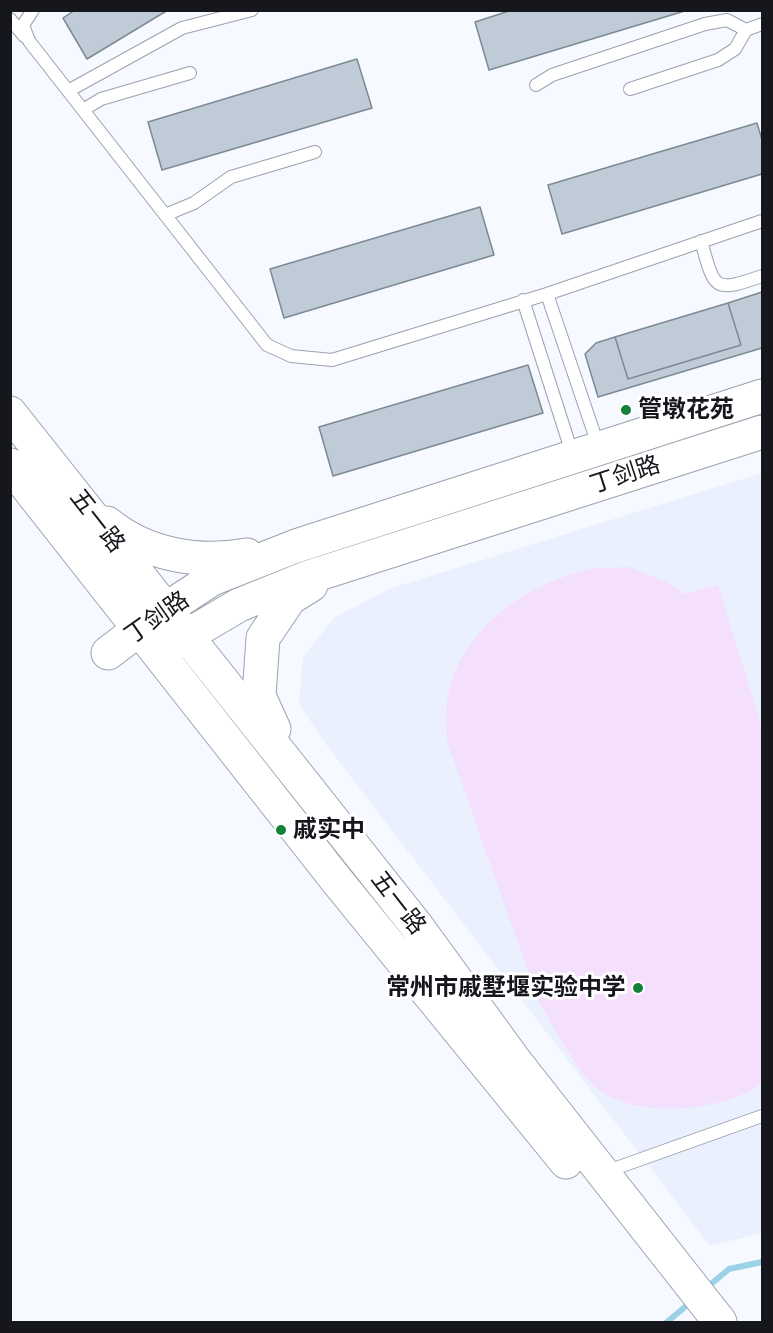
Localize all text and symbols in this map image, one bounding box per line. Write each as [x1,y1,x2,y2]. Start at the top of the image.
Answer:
place label: 管墩花苑 [638,396,734,424]
marker: 管墩花苑 [619,403,633,417]
street label: 丁剑路 [586,450,664,500]
street label: 五一路 [63,484,131,558]
street label: 丁剑路 [119,586,195,650]
place label: 戚实中 [293,816,365,844]
marker: 戚实中 [274,823,288,837]
street label: 五一路 [364,866,432,940]
place label: 常州市戚墅堰实验中学 [386,974,626,1002]
marker: 常州市戚墅堰实验中学 [631,981,645,995]

